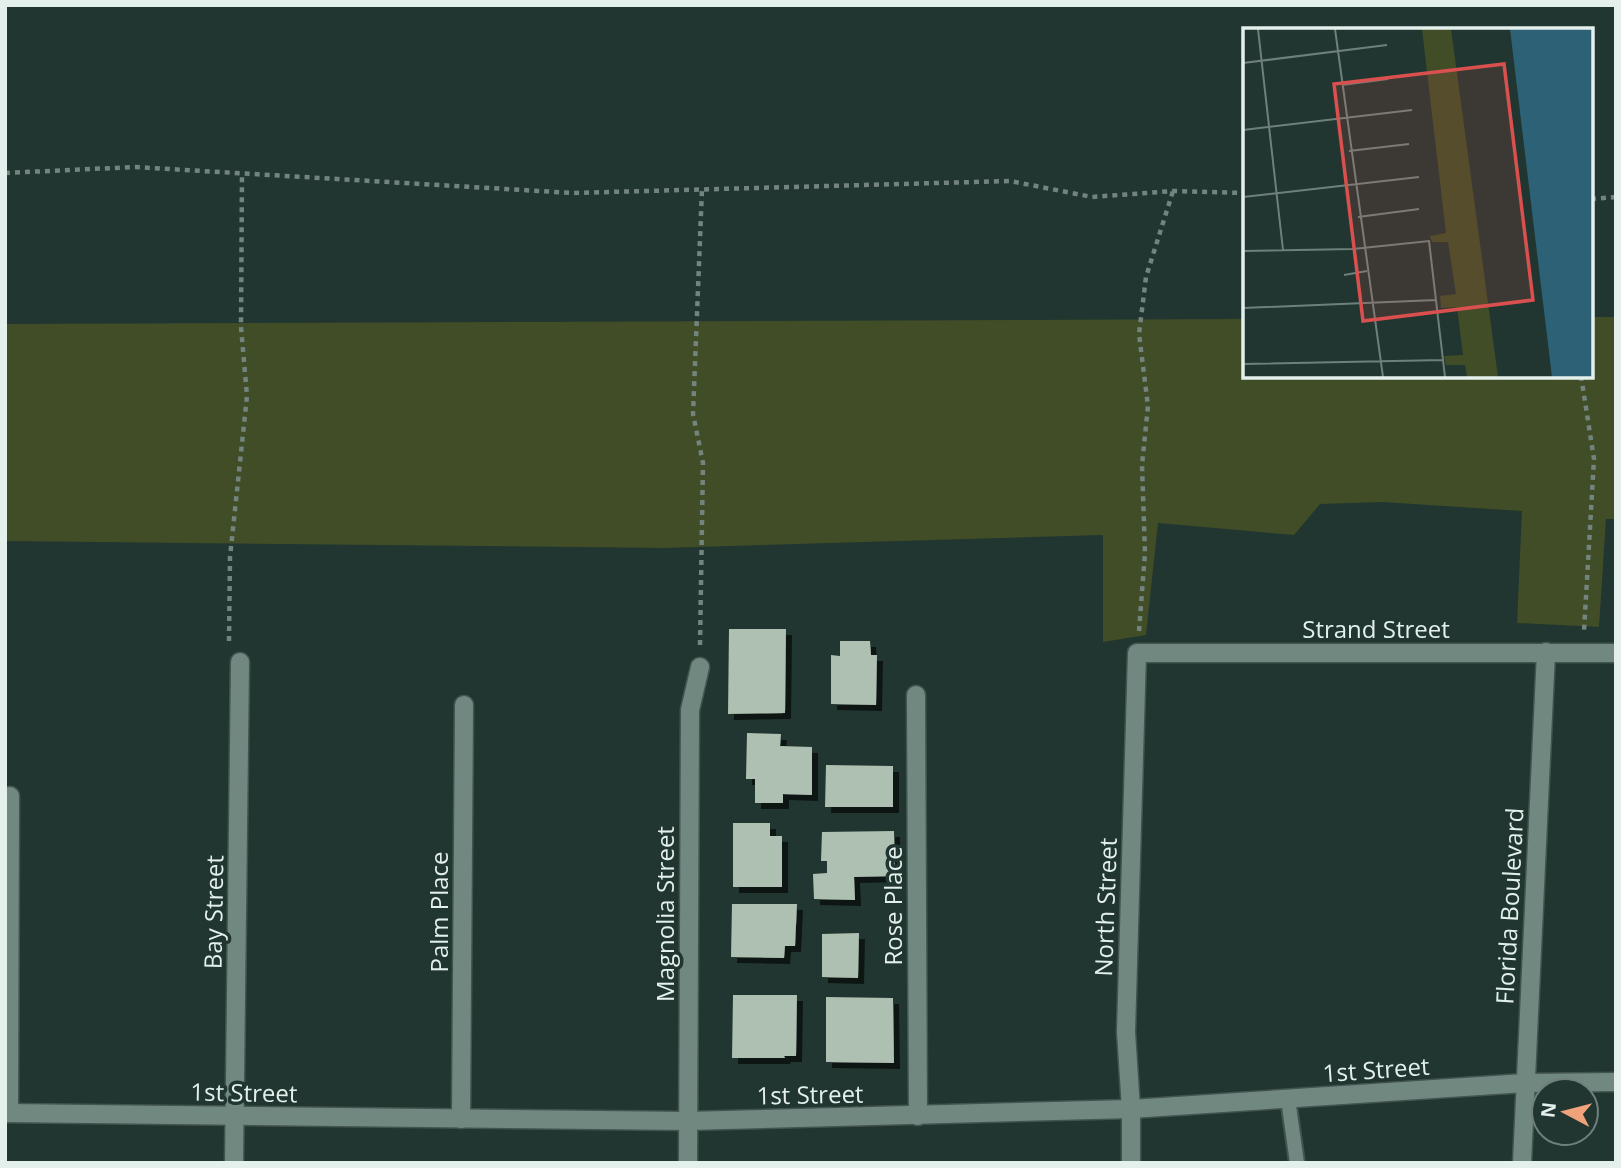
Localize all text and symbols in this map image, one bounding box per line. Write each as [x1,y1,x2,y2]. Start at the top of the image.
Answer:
inset map [1243,28,1593,378]
street label: Strand Street [1302,612,1450,645]
street label: Florida Boulevard [1487,807,1531,1005]
street label: Magnolia Street [648,826,681,1002]
street label: North Street [1086,837,1124,977]
street label: Rose Place [876,846,909,966]
street label: Palm Place [422,851,455,973]
street label: Bay Street [196,855,230,969]
street label: 1st Street [1321,1049,1431,1089]
street label: 1st Street [190,1075,298,1109]
street label: 1st Street [756,1077,864,1111]
north arrow [1530,1077,1600,1147]
text: N [1534,1101,1562,1119]

